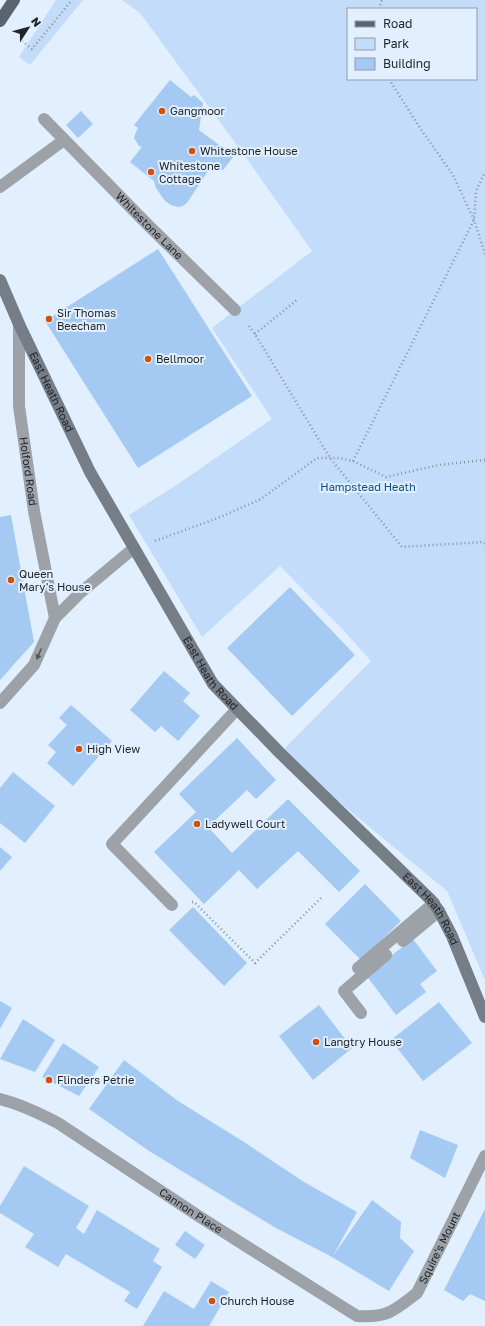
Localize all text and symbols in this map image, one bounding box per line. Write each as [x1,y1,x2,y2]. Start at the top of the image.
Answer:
north arrow [8,8,48,48]
legend [347,8,477,80]
text: N [29,15,44,29]
text: Road [383,16,412,31]
text: Park [383,36,409,51]
text: Building [383,56,431,71]
place label: Gangmoor [170,104,225,117]
marker: Gangmoor [157,106,167,116]
place label: Whitestone House [200,144,298,157]
marker: Whitestone House [187,146,197,156]
place label: Whitestone Cottage [159,159,220,185]
marker: Whitestone Cottage [146,167,156,177]
street label: Whitestone Lane [113,189,186,262]
place label: Sir Thomas Beecham [57,306,116,332]
marker: Sir Thomas Beecham [44,314,54,324]
street label: East Heath Road [27,349,77,434]
place label: Bellmoor [156,352,205,365]
marker: Bellmoor [143,354,153,364]
street label: Holford Road [17,436,40,507]
park label: Hampstead Heath [320,480,416,493]
place label: Queen Mary's House [19,567,91,593]
marker: Queen Mary's House [6,575,16,585]
street label: East Heath Road [181,634,241,712]
one-way arrow [36,648,42,659]
place label: High View [87,742,140,755]
marker: High View [74,744,84,754]
place label: Ladywell Court [205,817,285,830]
marker: Ladywell Court [192,819,202,829]
street label: East Heath Road [400,869,462,947]
place label: Langtry House [324,1035,402,1048]
marker: Langtry House [311,1037,321,1047]
place label: Flinders Petrie [57,1073,134,1086]
marker: Flinders Petrie [44,1075,54,1085]
street label: Cannon Place [157,1185,225,1235]
street label: Squire's Mount [416,1209,462,1286]
place label: Church House [220,1294,294,1307]
marker: Church House [207,1296,217,1306]

